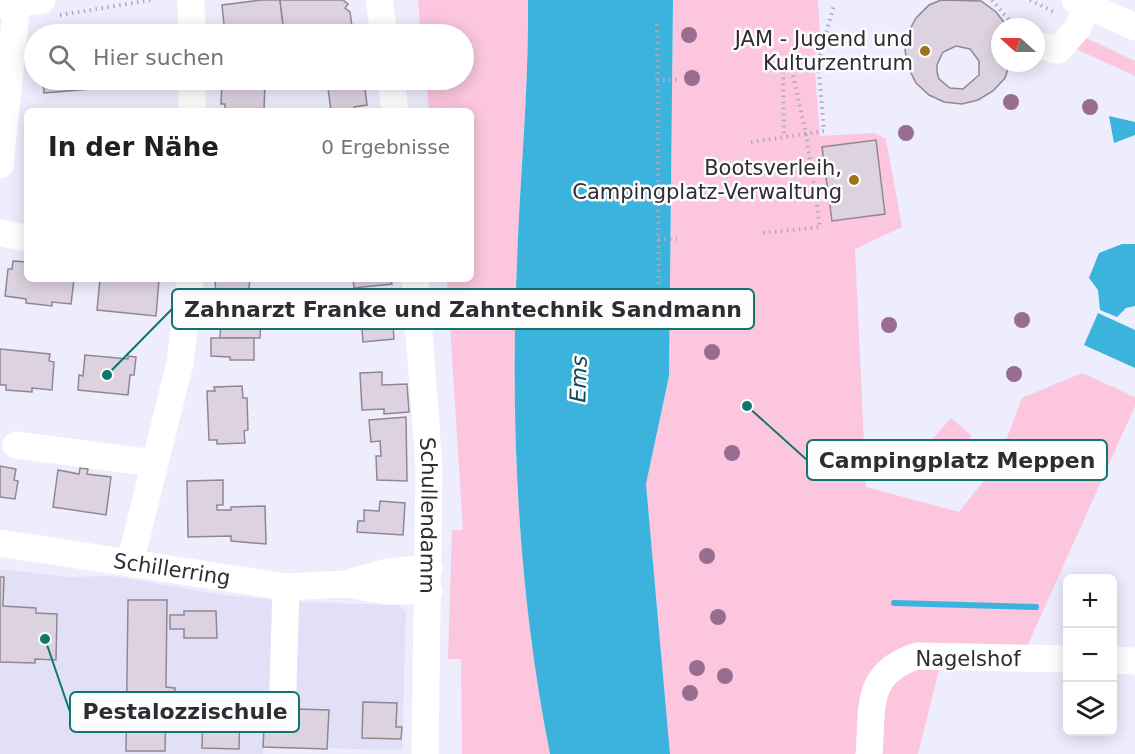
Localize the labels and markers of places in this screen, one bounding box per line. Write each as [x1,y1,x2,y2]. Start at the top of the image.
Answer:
place label: JAM - Jugend und Kulturzentrum [733,27,913,75]
marker: JAM - Jugend und Kulturzentrum [918,44,932,58]
place label: Bootsverleih, Campingplatz-Verwaltung [572,156,842,204]
marker: Bootsverleih, Campingplatz-Verwaltung [847,173,861,187]
callout: Zahnarzt Franke und Zahntechnik Sandmann [172,289,754,329]
callout: Campingplatz Meppen [807,440,1107,480]
callout: Pestalozzischule [70,692,299,732]

